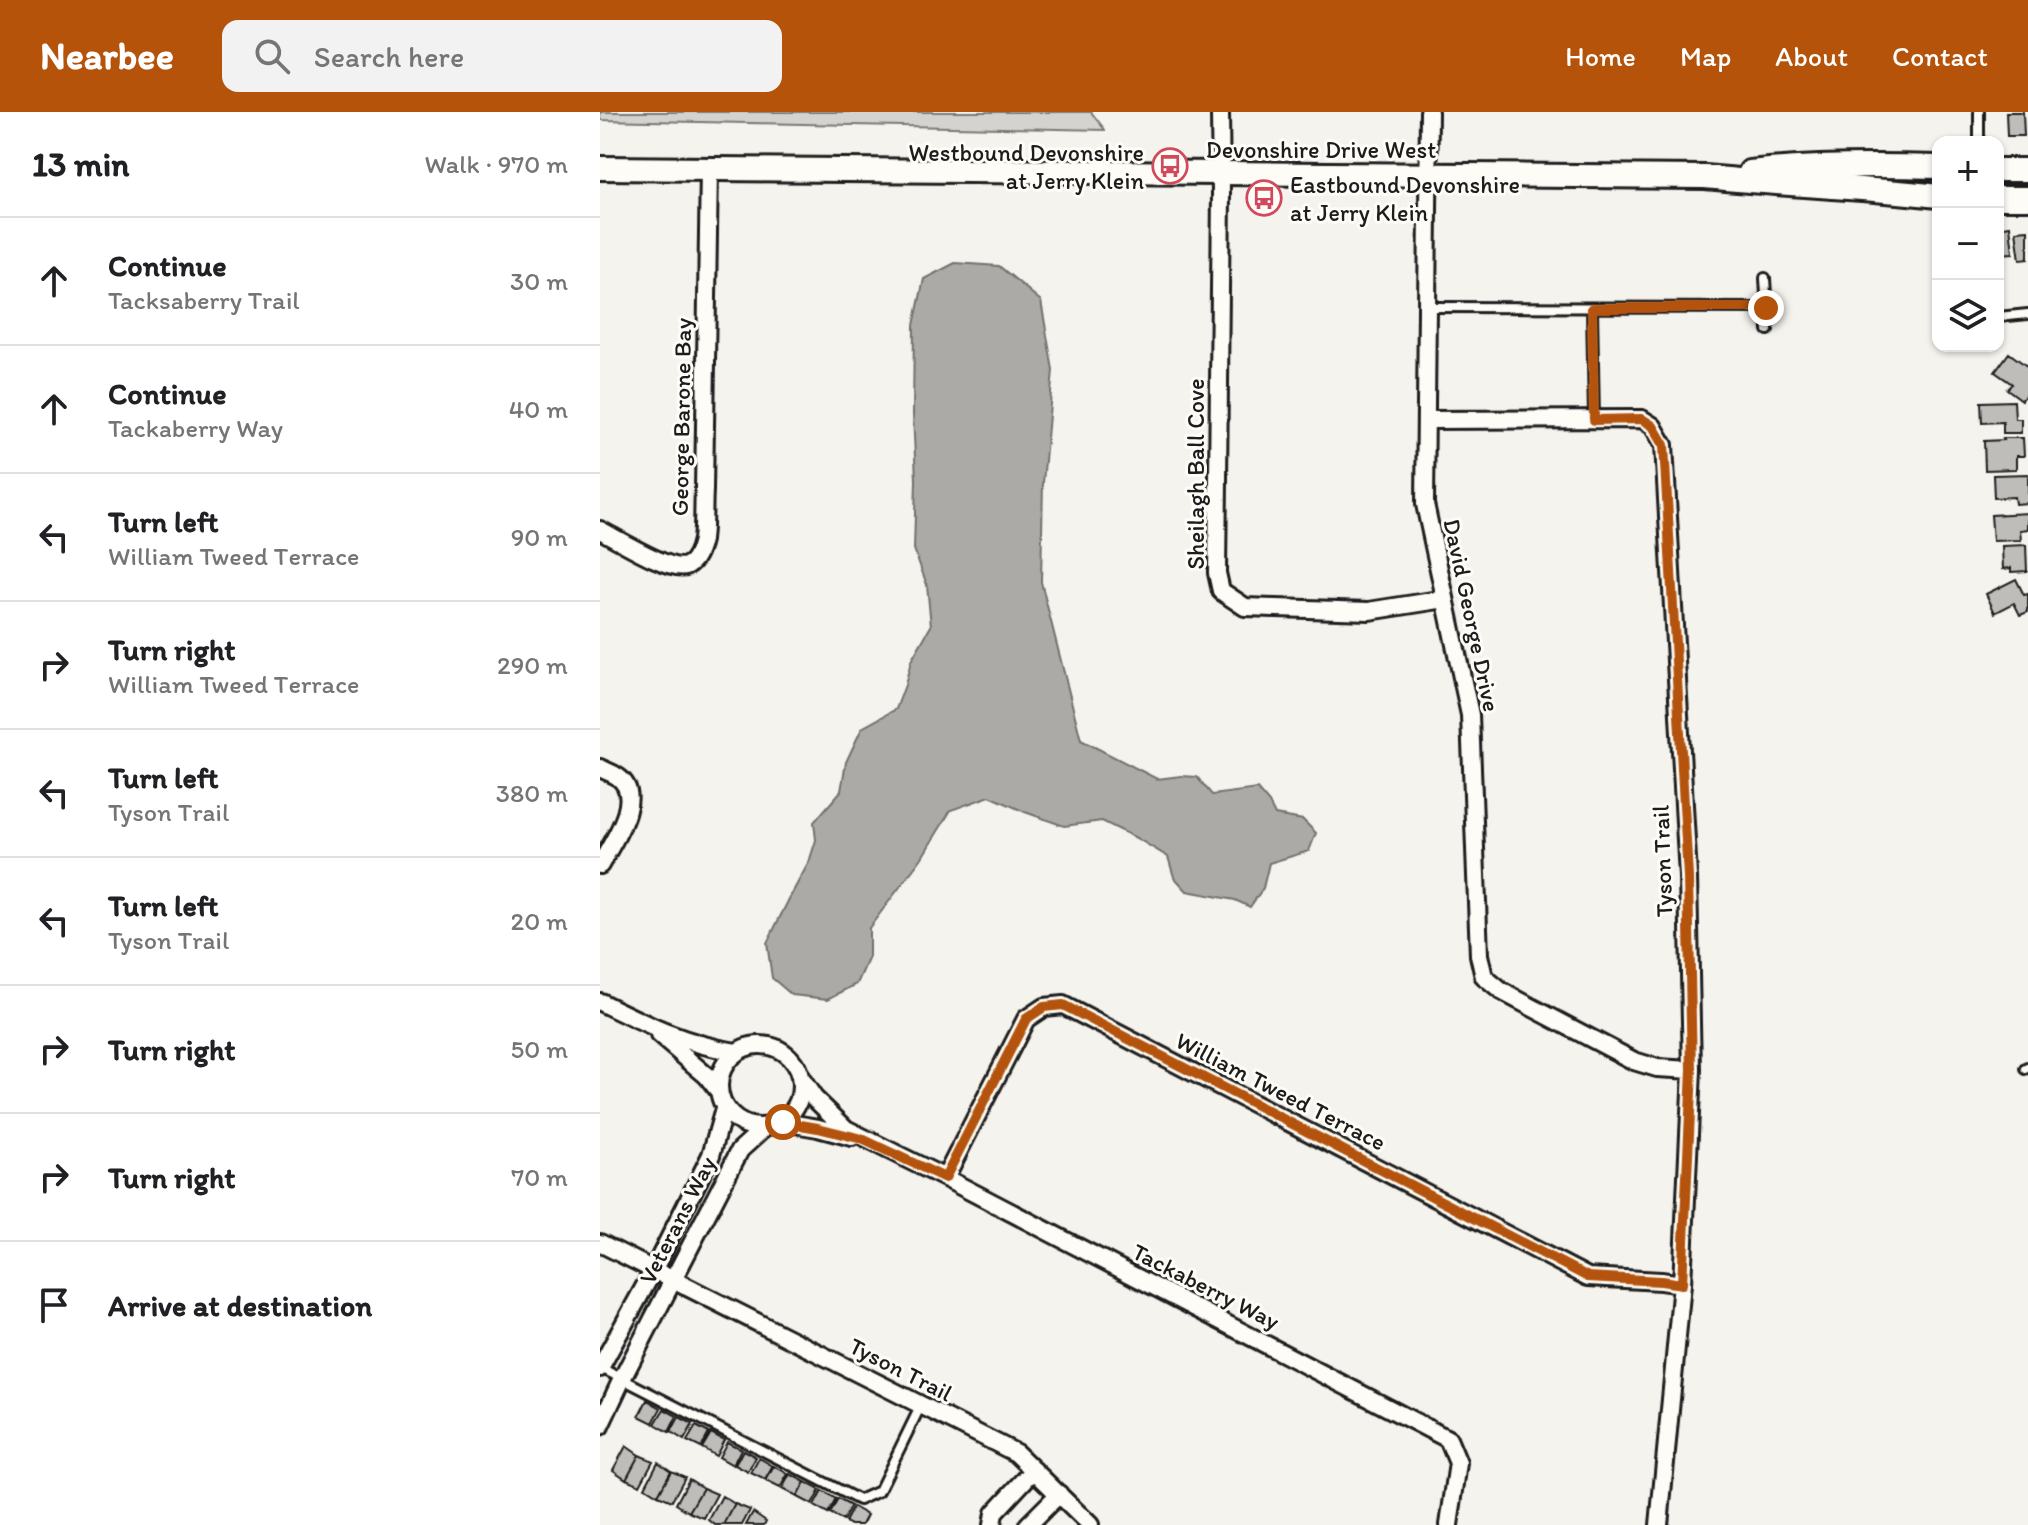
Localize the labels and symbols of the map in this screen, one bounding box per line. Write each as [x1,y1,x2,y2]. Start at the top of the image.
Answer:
street label: Devonshire Drive West [1206,135,1436,164]
place label: Westbound Devonshire at Jerry Klein [909,138,1144,195]
bus stop icon: Westbound Devonshire at Jerry Klein [1151,147,1189,185]
place label: Eastbound Devonshire at Jerry Klein [1290,170,1520,227]
bus stop icon: Eastbound Devonshire at Jerry Klein [1245,179,1283,217]
route end [1748,290,1784,326]
street label: George Barone Bay [665,318,697,516]
street label: Sheilagh Ball Cove [1181,378,1210,570]
street label: David George Drive [1437,516,1507,714]
street label: Tyson Trail [1646,804,1678,917]
street label: William Tweed Terrace [1171,1025,1391,1157]
route start [765,1104,801,1140]
street label: Veterans Way [632,1151,722,1289]
street label: Tackaberry Way [1127,1236,1285,1336]
street label: Tyson Trail [845,1331,958,1407]

